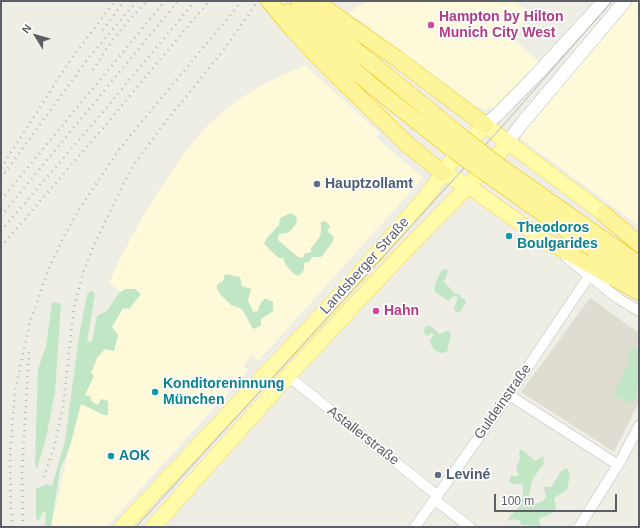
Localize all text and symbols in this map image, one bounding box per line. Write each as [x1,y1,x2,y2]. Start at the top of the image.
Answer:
place label: Hampton by Hilton Munich City West [439,9,563,42]
north arrow [16,16,56,56]
marker: Hampton by Hilton Munich City West [426,20,436,30]
text: N [19,22,34,36]
place label: Hauptzollamt [325,176,413,192]
marker: Hauptzollamt [312,179,322,189]
street label: Landsberger Straße [317,214,413,318]
place label: Theodoros Boulgarides [517,220,598,252]
marker: Theodoros Boulgarides [504,231,514,241]
place label: Hahn [384,303,419,319]
marker: Hahn [371,306,381,316]
street label: Guldeinstraße [471,361,535,443]
place label: Konditoreninnung München [163,376,284,408]
marker: Konditoreninnung München [150,387,160,397]
street label: Astallerstraße [324,403,402,469]
place label: AOK [119,448,150,464]
marker: AOK [106,451,116,461]
place label: Leviné [446,467,490,483]
marker: Leviné [433,470,443,480]
scale bar [496,486,619,512]
text: 100 m [501,494,534,508]

